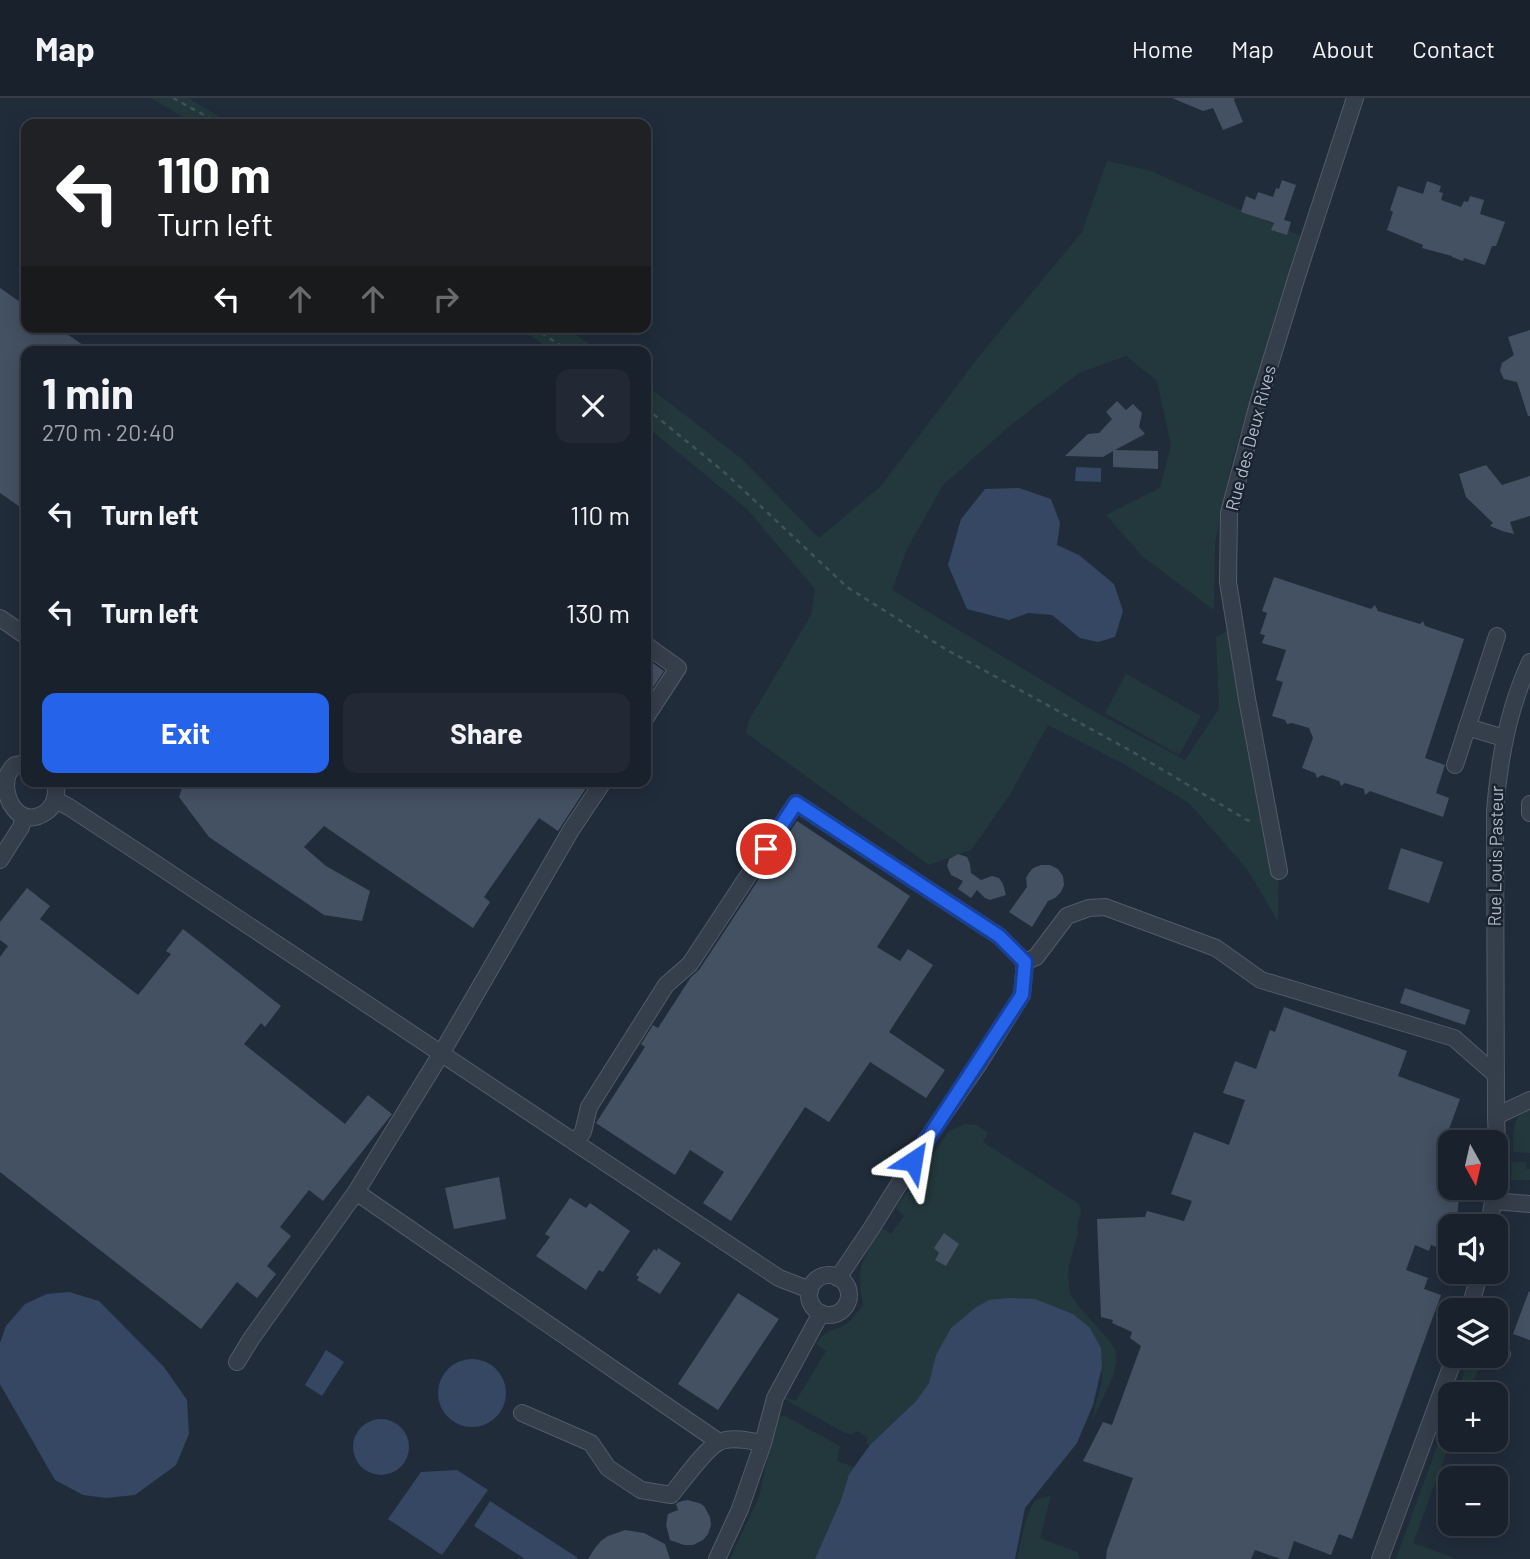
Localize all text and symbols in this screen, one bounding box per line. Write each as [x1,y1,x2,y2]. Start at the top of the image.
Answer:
text: Map [35,28,95,68]
text: Home [1132,34,1193,63]
text: Map [1231,34,1274,63]
text: About [1312,34,1374,63]
text: Contact [1412,34,1495,63]
text: 110 m [157,144,271,203]
icon: left [42,147,133,238]
text: Turn left [157,204,274,242]
icon: left [208,280,246,318]
icon: ahead [281,280,319,318]
icon: ahead [354,280,392,318]
icon: right [427,280,465,318]
street label: Rue des Deux Rives [1220,363,1280,513]
text: 1 min [42,367,134,417]
button: close [556,369,630,443]
text: 270 m · 20:40 [42,418,175,446]
icon: left [42,495,80,533]
text: Turn left [101,499,199,530]
text: 110 m [570,499,630,530]
icon: left [42,593,80,631]
text: Turn left [101,597,199,628]
text: 130 m [566,597,630,628]
button: Exit [42,693,329,773]
button: Share [343,693,630,773]
street label: Rue Louis Pasteur [1483,785,1507,927]
pin [736,819,796,879]
icon: arrive [747,830,785,868]
position arrow [876,1124,950,1198]
north arrow [1438,1130,1508,1200]
map controls [1438,1130,1508,1536]
button: sound [1438,1214,1508,1284]
button: layers [1438,1298,1508,1368]
button: + [1438,1382,1508,1452]
button: − [1438,1466,1508,1536]

